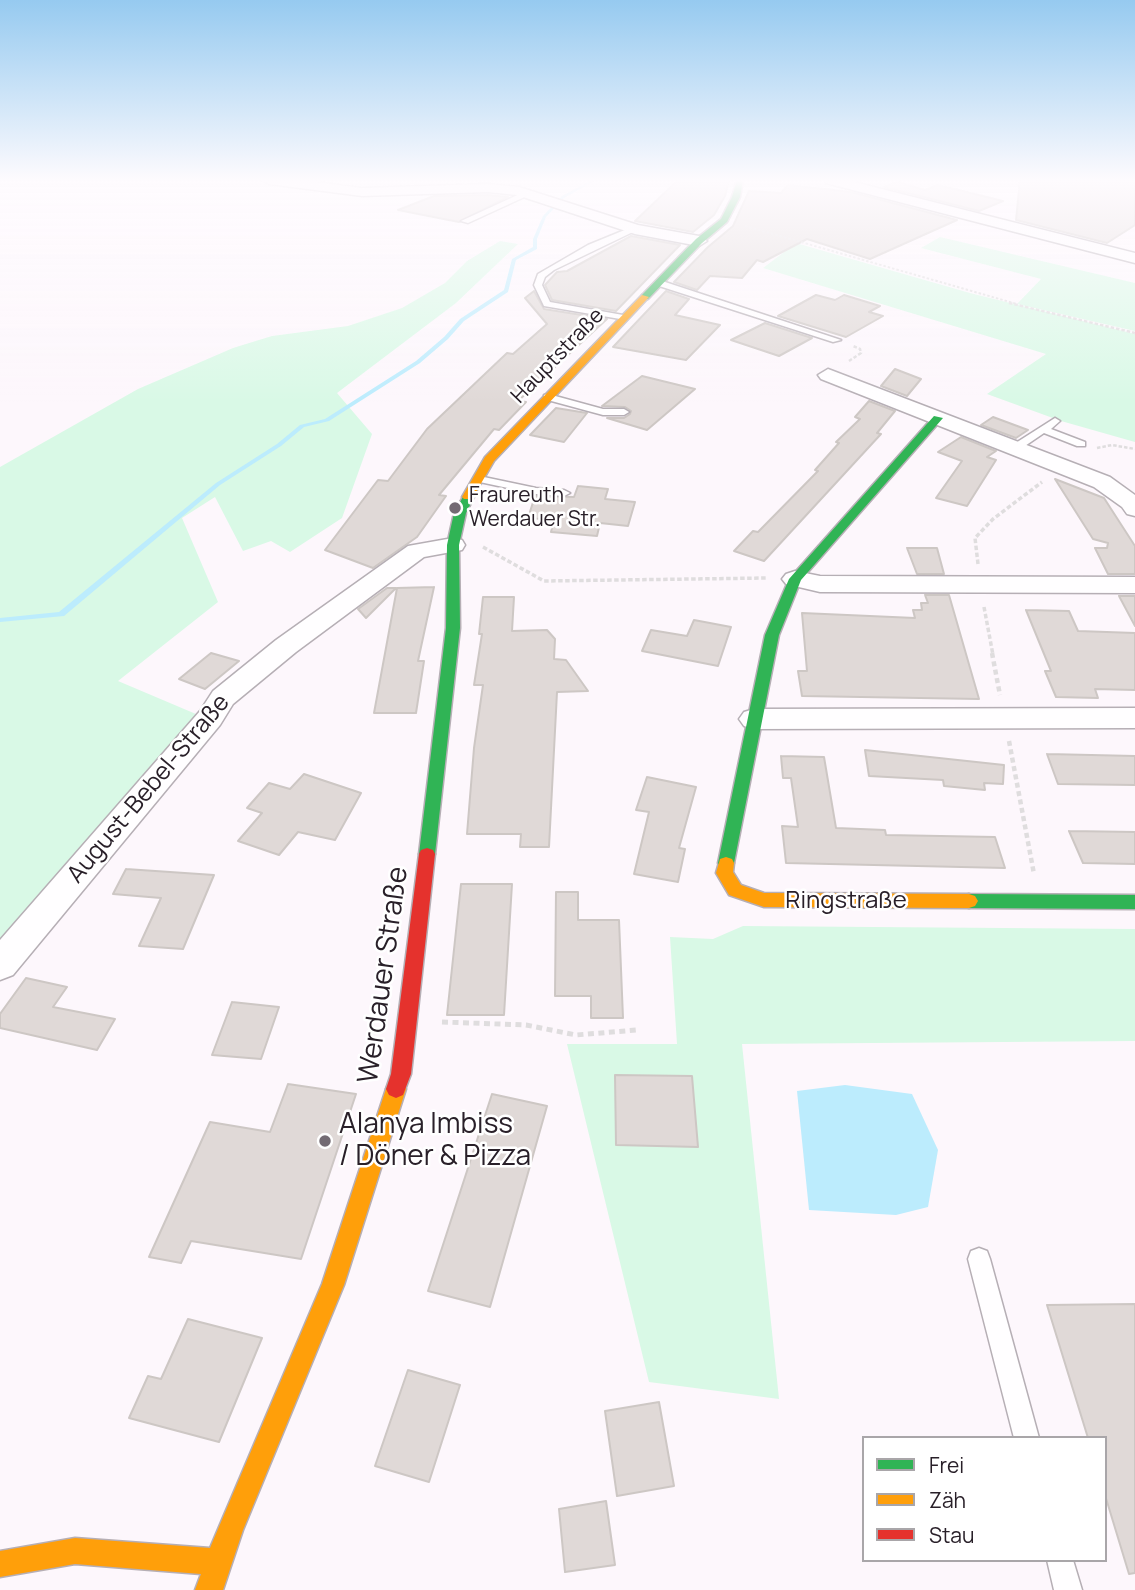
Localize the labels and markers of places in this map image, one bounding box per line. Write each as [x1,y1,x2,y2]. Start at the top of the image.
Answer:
place label: Fraureuth Werdauer Str. [469,483,600,533]
marker: Fraureuth Werdauer Str. [447,500,463,516]
place label: Alanya Imbiss / Döner & Pizza [339,1108,531,1174]
marker: Alanya Imbiss / Döner & Pizza [317,1133,333,1149]

